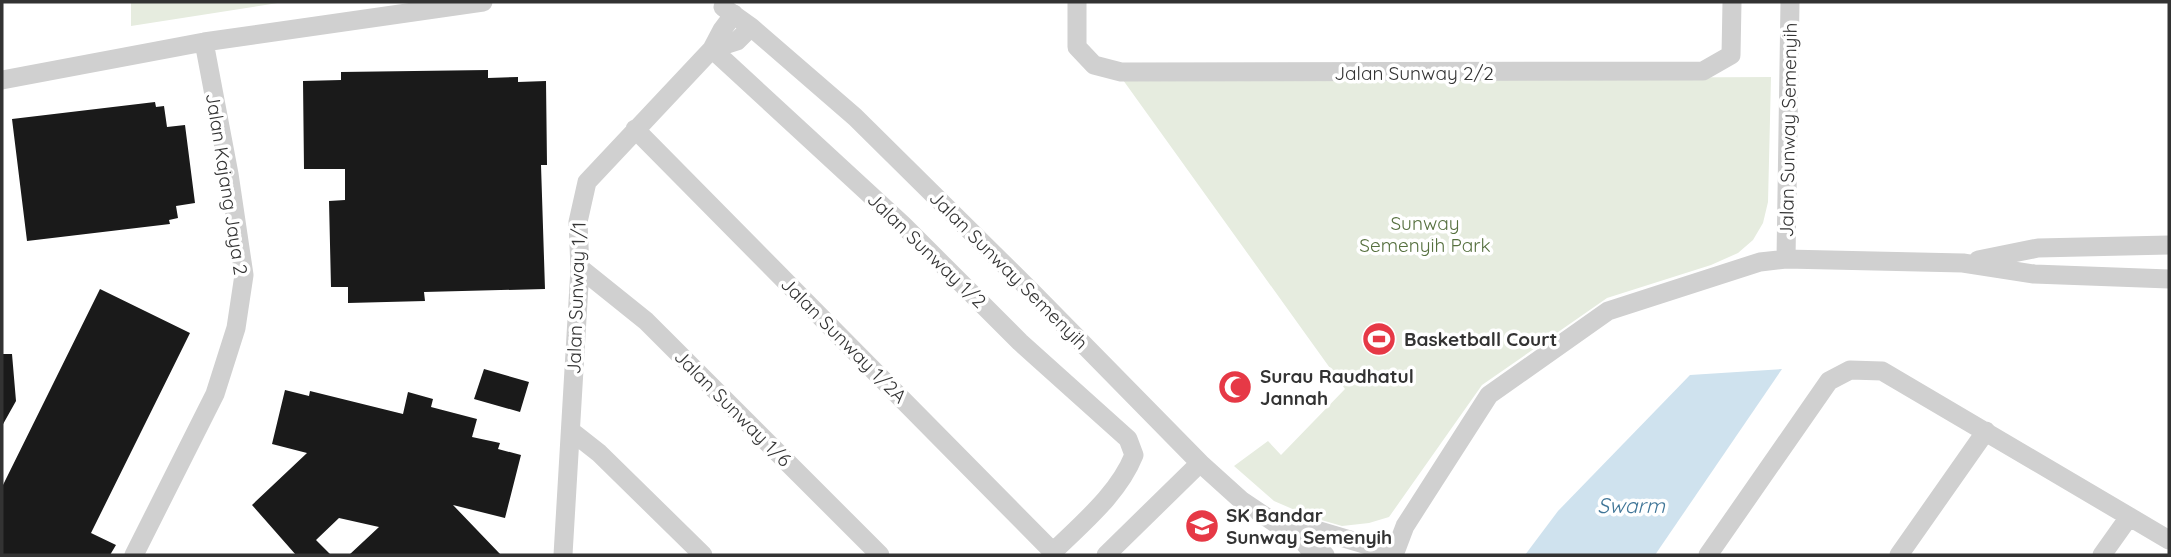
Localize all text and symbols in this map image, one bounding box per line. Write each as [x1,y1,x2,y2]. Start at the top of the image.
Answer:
street label: Jalan Sunway Semenyih [1774,22,1802,238]
street label: Jalan Sunway 2/2 [1334,61,1494,85]
street label: Jalan Kajang Jaya 2 [201,91,253,277]
street label: Jalan Sunway Semenyih [925,186,1093,354]
street label: Jalan Sunway 1/2 [862,187,992,313]
park label: Sunway Semenyih Park [1359,211,1491,257]
street label: Jalan Sunway 1/1 [561,221,591,375]
street label: Jalan Sunway 1/2A [776,272,912,408]
sports icon: Basketball Court [1360,320,1398,358]
place label: Basketball Court [1404,327,1557,351]
street label: Jalan Sunway 1/6 [669,344,797,472]
place label: Surau Raudhatul Jannah [1260,364,1414,410]
mosque icon: Surau Raudhatul Jannah [1216,368,1254,406]
water label: Swarm [1597,492,1666,518]
place label: SK Bandar Sunway Semenyih [1226,503,1392,549]
school or university icon: SK Bandar Sunway Semenyih [1183,507,1221,545]

